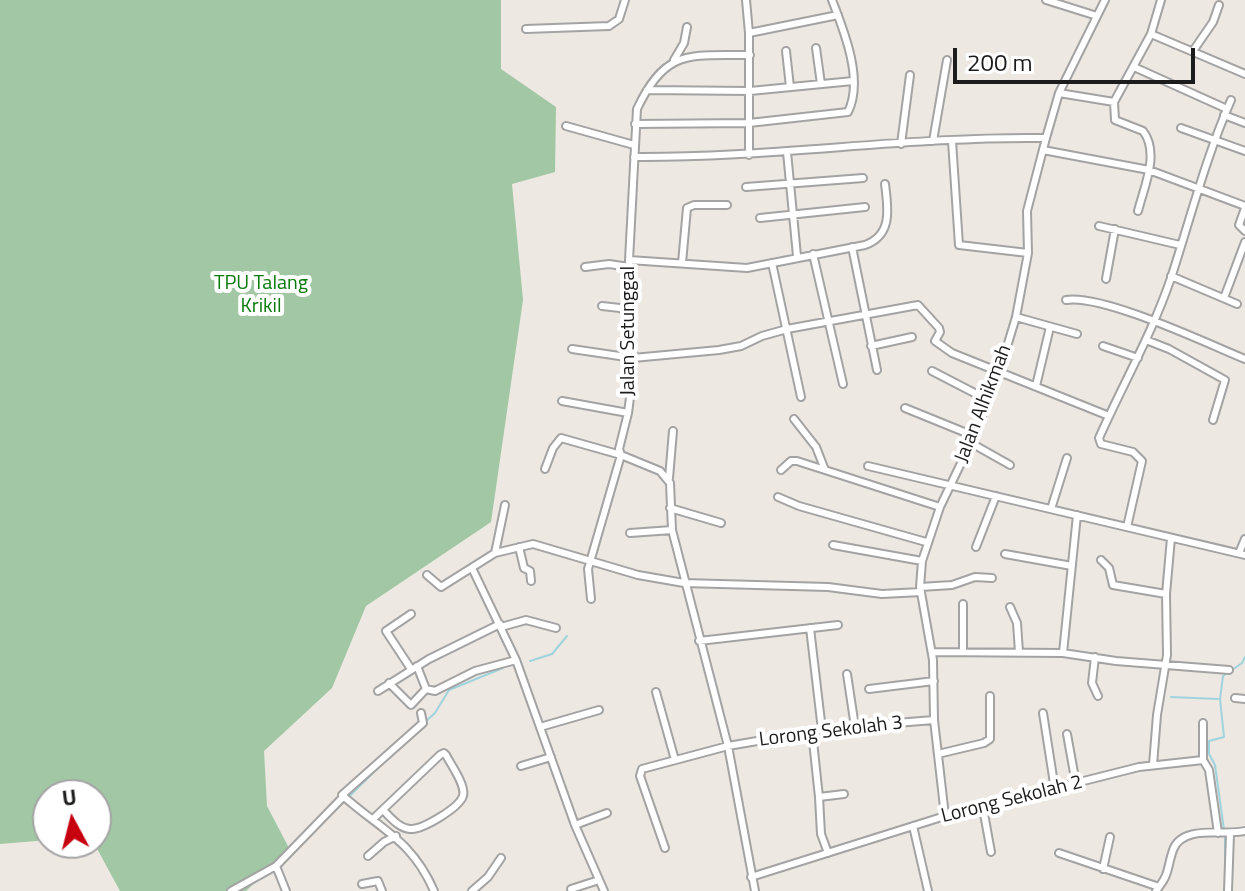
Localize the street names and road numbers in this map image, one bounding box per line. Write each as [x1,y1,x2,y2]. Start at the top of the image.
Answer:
street label: Jalan Setunggal [617,266,641,396]
street label: Jalan Alhikmah [951,342,1017,466]
street label: Lorong Sekolah 3 [758,711,904,753]
street label: Lorong Sekolah 2 [939,771,1085,829]

